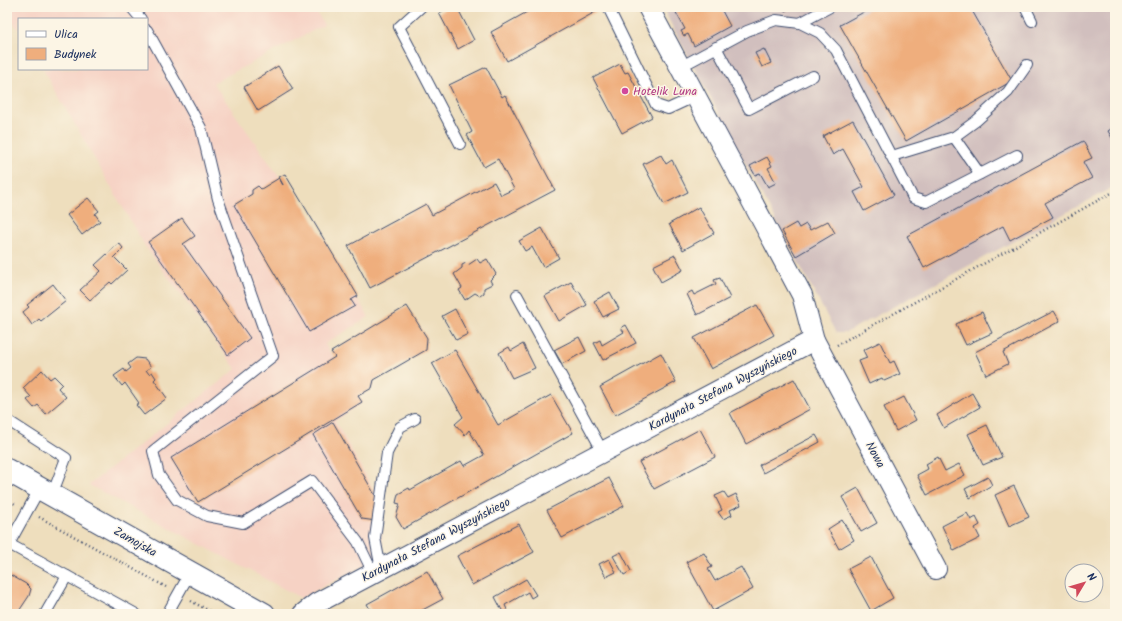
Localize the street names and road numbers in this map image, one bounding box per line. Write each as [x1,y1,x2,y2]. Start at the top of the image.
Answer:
street label: Kardynała Stefana Wyszyńskiego [645,342,801,436]
street label: Nowa [860,439,890,472]
street label: Kardynała Stefana Wyszyńskiego [358,493,514,587]
street label: Zamojska [110,522,161,562]

